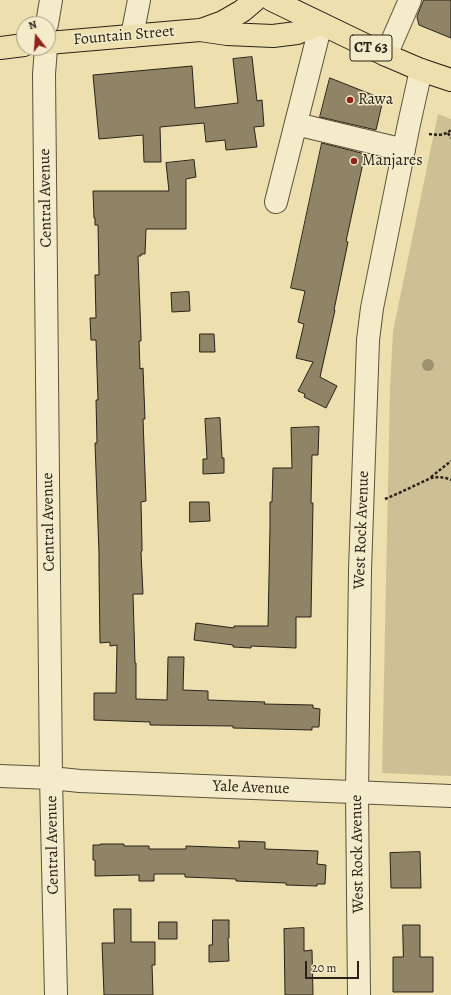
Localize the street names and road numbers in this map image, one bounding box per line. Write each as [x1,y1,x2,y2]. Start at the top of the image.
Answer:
street label: Fountain Street [73,22,175,50]
road number: CT 63 [350,35,392,61]
street label: Central Avenue [36,148,56,248]
street label: West Rock Avenue [350,470,374,590]
street label: Central Avenue [39,472,59,572]
street label: Yale Avenue [212,777,290,799]
street label: Central Avenue [43,795,63,895]
street label: West Rock Avenue [347,795,369,913]

